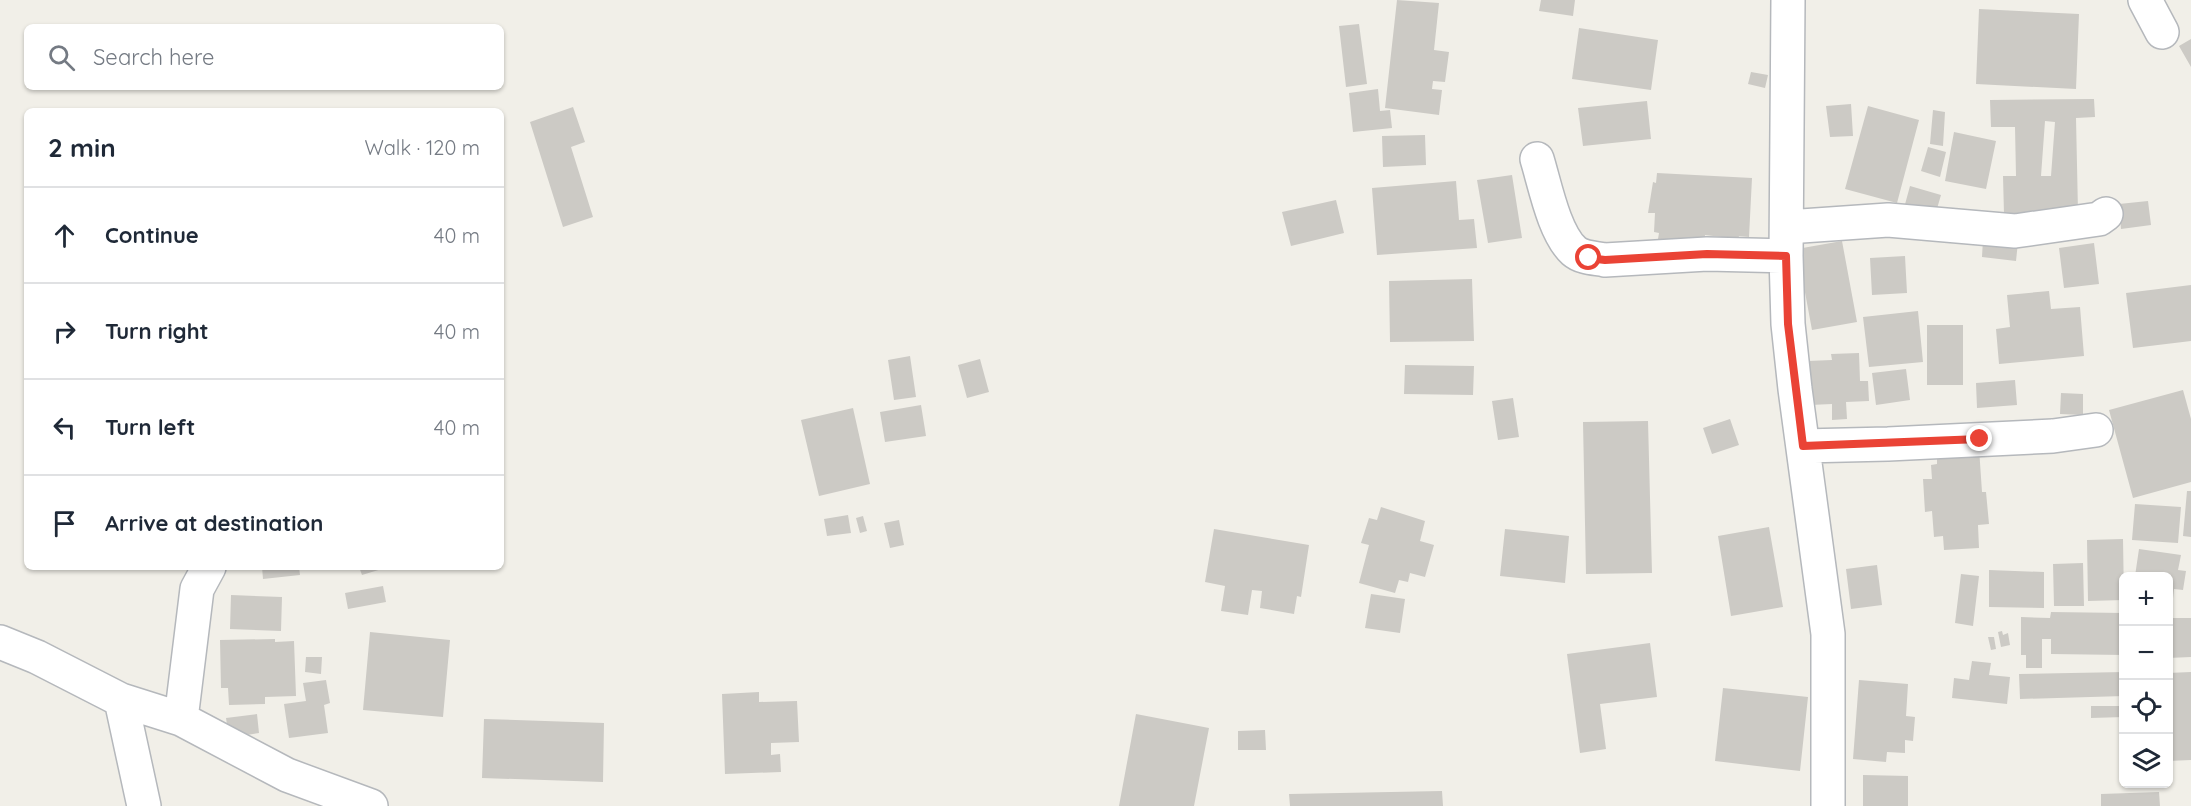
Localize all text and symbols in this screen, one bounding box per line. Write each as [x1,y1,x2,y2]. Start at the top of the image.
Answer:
search box [24,24,504,90]
icon: search [45,41,78,74]
text: Search here [93,43,214,71]
text: 2 min [48,131,116,164]
text: Walk · 120 m [365,135,480,160]
icon: ahead [48,219,81,252]
text: Continue [105,221,199,249]
text: 40 m [434,223,480,248]
route start [1575,244,1601,270]
icon: right [48,315,81,348]
text: Turn right [105,317,209,345]
text: 40 m [434,319,480,344]
icon: left [48,411,81,444]
text: Turn left [105,413,195,441]
text: 40 m [434,415,480,440]
route end [1966,425,1992,451]
icon: arrive [48,507,81,540]
text: Arrive at destination [105,509,323,537]
map controls [2119,572,2173,788]
button: + [2119,572,2173,626]
button: − [2119,626,2173,680]
button: locate [2119,680,2173,734]
button: layers [2119,734,2173,788]

